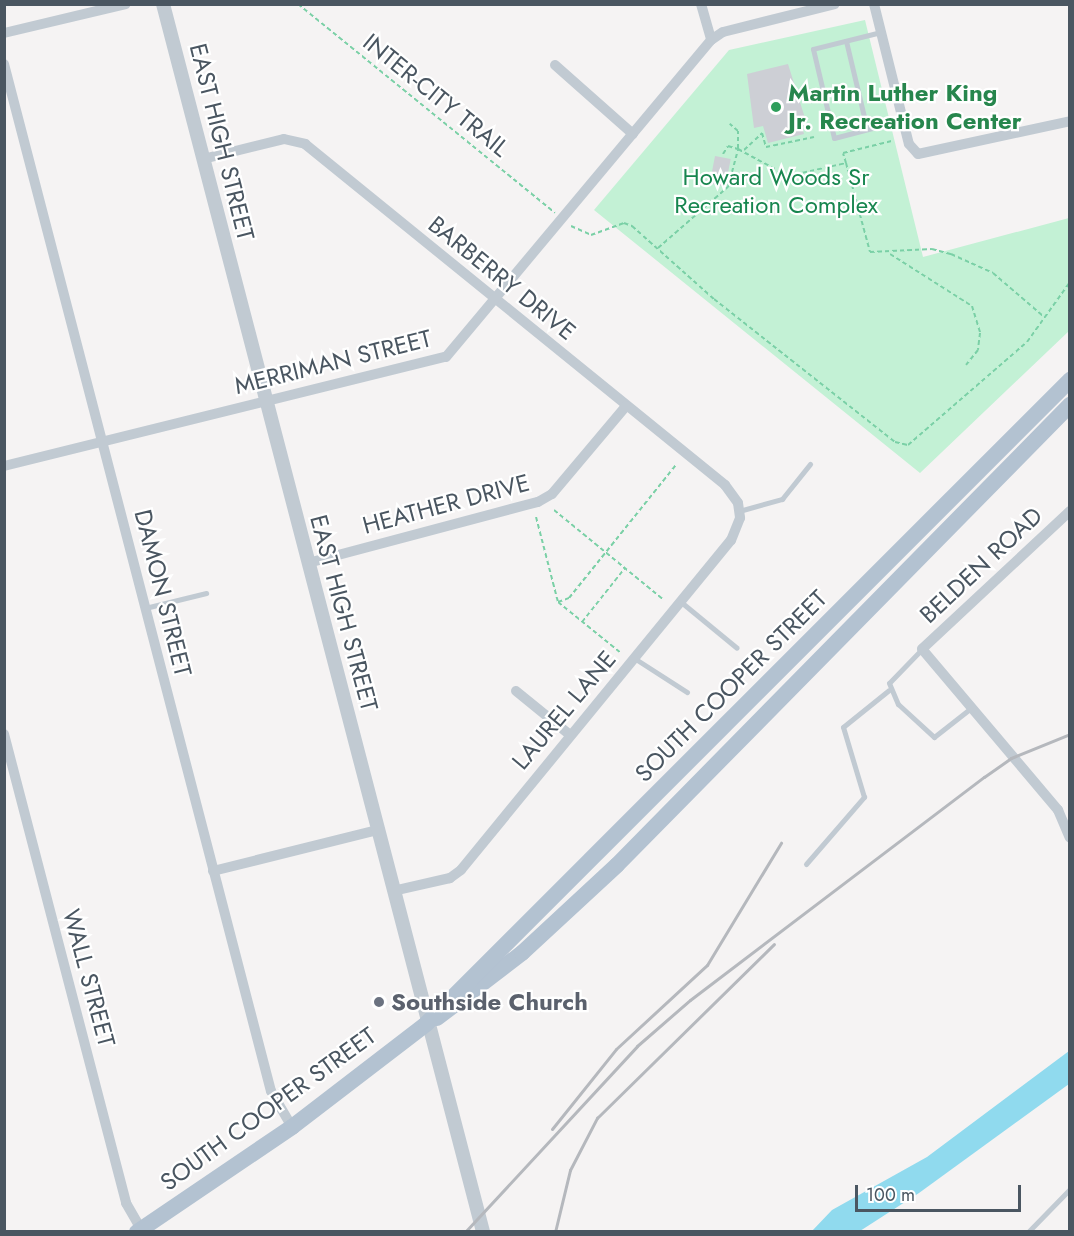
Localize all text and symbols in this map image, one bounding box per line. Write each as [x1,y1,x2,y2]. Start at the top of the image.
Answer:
street label: INTER-CITY TRAIL [357,27,515,163]
street label: EAST HIGH STREET [184,41,260,243]
place label: Martin Luther King Jr. Recreation Center [788,79,1022,135]
marker: Martin Luther King Jr. Recreation Center [769,100,783,114]
park label: Howard Woods Sr Recreation Complex [674,163,878,219]
street label: BARBERRY DRIVE [423,210,581,346]
street label: MERRIMAN STREET [232,324,434,400]
street label: HEATHER DRIVE [360,468,532,540]
street label: BELDEN ROAD [914,501,1048,629]
street label: DAMON STREET [128,507,198,679]
street label: EAST HIGH STREET [304,512,384,714]
street label: SOUTH COOPER STREET [629,584,833,788]
street label: LAUREL LANE [506,645,622,775]
street label: WALL STREET [57,906,121,1050]
place label: Southside Church [391,988,588,1016]
marker: Southside Church [372,995,386,1009]
street label: SOUTH COOPER STREET [155,1021,381,1197]
scale bar [858,1173,1024,1211]
text: 100 m [866,1182,915,1208]

